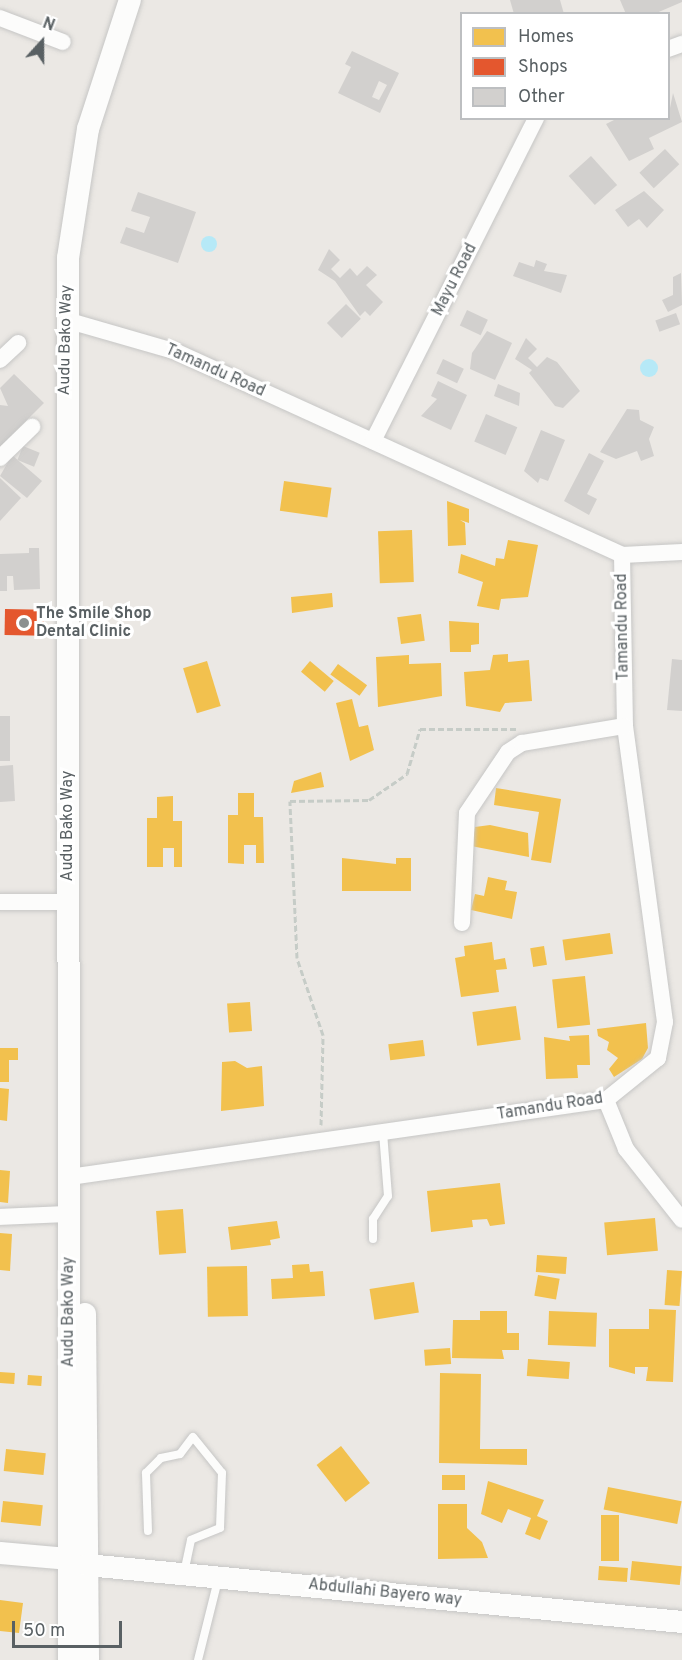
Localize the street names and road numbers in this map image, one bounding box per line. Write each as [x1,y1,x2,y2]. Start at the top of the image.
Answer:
street label: Mayu Road [429,240,481,320]
street label: Audu Bako Way [55,284,77,396]
street label: Tamandu Road [162,340,268,402]
street label: Tamandu Road [612,573,634,681]
street label: Audu Bako Way [58,770,78,882]
street label: Tamandu Road [496,1089,604,1125]
street label: Audu Bako Way [59,1256,79,1368]
street label: Abdullahi Bayero way [307,1575,463,1611]

